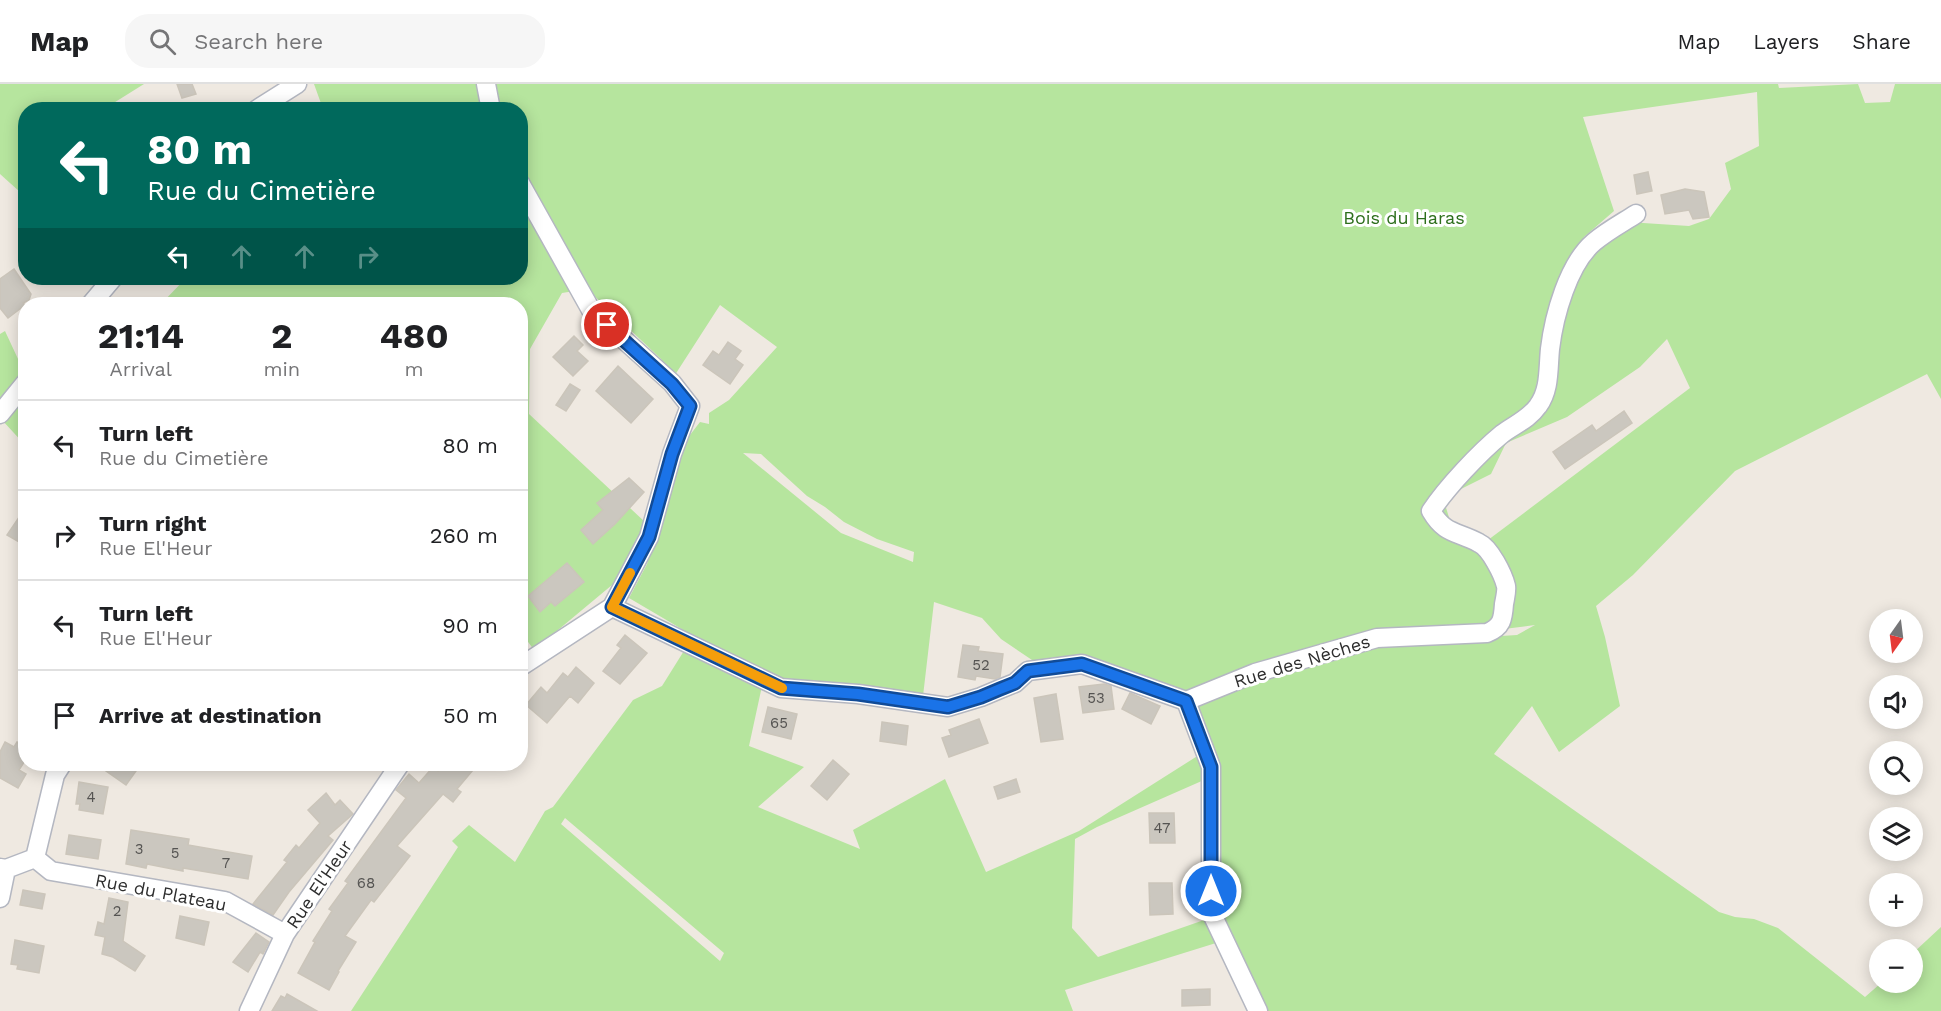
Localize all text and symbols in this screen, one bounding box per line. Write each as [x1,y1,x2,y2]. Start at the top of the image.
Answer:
search box [125,14,545,68]
text: Map [30,25,89,58]
icon: search [146,25,179,58]
text: Search here [194,29,323,54]
text: Map [1677,29,1720,54]
text: Layers [1753,29,1819,54]
text: Share [1852,29,1911,54]
text: 80 m [147,125,252,174]
icon: left [48,126,126,204]
text: Rue du Cimetière [147,175,376,207]
park label: Bois du Haras [1343,207,1465,228]
icon: left [162,240,195,273]
icon: ahead [225,240,258,273]
icon: ahead [288,240,321,273]
icon: right [351,240,384,273]
pin [581,299,632,350]
icon: arrive [590,308,623,341]
text: 21:14 [97,315,184,357]
text: 2 [271,315,293,357]
text: 480 [380,315,449,357]
text: Arrival [109,357,172,381]
text: min [263,357,300,381]
text: m [405,357,424,381]
text: Turn left [99,421,193,446]
icon: left [48,429,81,462]
text: 80 m [442,433,498,458]
text: Rue du Cimetière [99,446,268,470]
text: Turn right [99,511,206,536]
icon: right [48,519,81,552]
text: 260 m [430,523,498,548]
text: Rue El'Heur [99,536,212,560]
text: Turn left [99,601,193,626]
icon: left [48,609,81,642]
north arrow [1869,609,1923,663]
map controls [1869,609,1923,993]
text: 90 m [442,613,498,638]
text: Rue El'Heur [99,626,212,650]
street label: Rue des Nèches [1231,630,1373,692]
house number: 52 [972,656,990,674]
button: sound [1869,675,1923,729]
house number: 53 [1087,689,1105,707]
icon: arrive [48,699,81,732]
text: Arrive at destination [99,703,322,728]
text: 50 m [443,703,498,728]
house number: 65 [770,714,788,732]
button: search [1869,741,1923,795]
house number: 4 [86,788,96,806]
button: layers [1869,807,1923,861]
house number: 47 [1154,819,1170,837]
street label: Rue El'Heur [282,836,356,932]
house number: 3 [135,840,143,858]
house number: 5 [171,844,179,862]
house number: 7 [222,854,230,872]
position arrow [1179,859,1243,923]
street label: Rue du Plateau [93,869,229,915]
button: + [1869,873,1923,927]
house number: 68 [357,874,375,892]
house number: 2 [113,902,121,920]
button: − [1869,939,1923,993]

